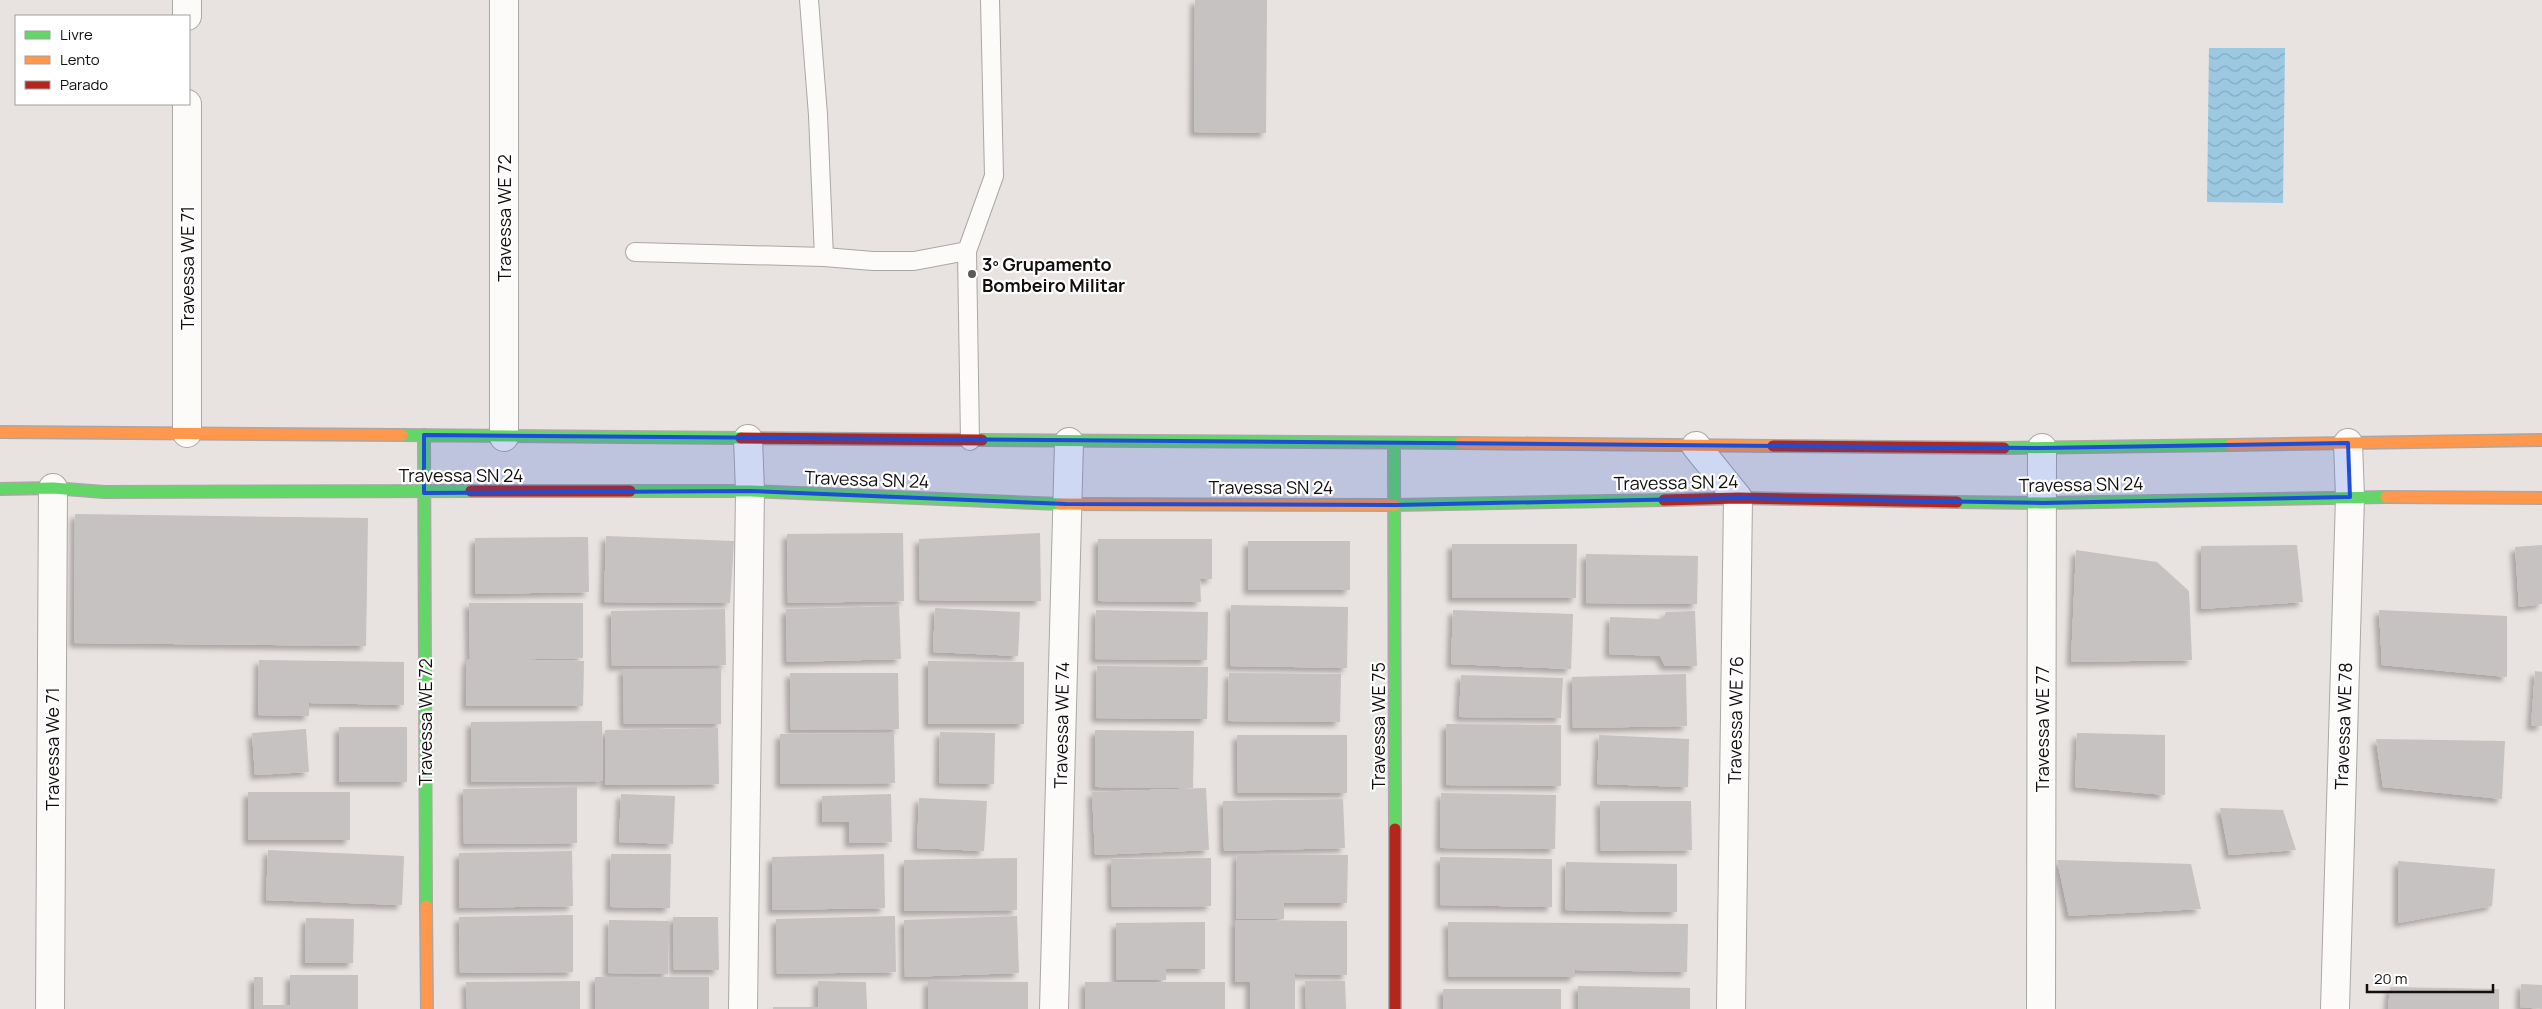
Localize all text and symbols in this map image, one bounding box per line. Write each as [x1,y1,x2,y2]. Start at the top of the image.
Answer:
legend [15,15,190,105]
text: Livre [60,24,93,45]
text: Lento [60,49,100,70]
text: Parado [60,74,108,95]
street label: Travessa WE 72 [492,154,516,282]
street label: Travessa WE 71 [175,206,199,330]
place label: 3º Grupamento Bombeiro Militar [982,252,1125,297]
marker: 3º Grupamento Bombeiro Militar [966,268,978,280]
street label: Travessa SN 24 [399,463,523,487]
street label: Travessa SN 24 [804,465,930,493]
street label: Travessa SN 24 [1613,469,1739,495]
street label: Travessa SN 24 [2018,471,2144,497]
street label: Travessa SN 24 [1209,475,1333,499]
street label: Travessa WE 76 [1722,656,1748,784]
street label: Travessa WE 72 [413,658,437,786]
street label: Travessa WE 74 [1048,661,1074,789]
street label: Travessa WE 75 [1366,662,1390,790]
street label: Travessa WE 78 [2329,662,2357,790]
street label: Travessa WE 77 [2030,666,2054,792]
street label: Travessa We 71 [40,687,64,811]
scale bar [2367,962,2493,994]
text: 20 m [2374,968,2407,989]

